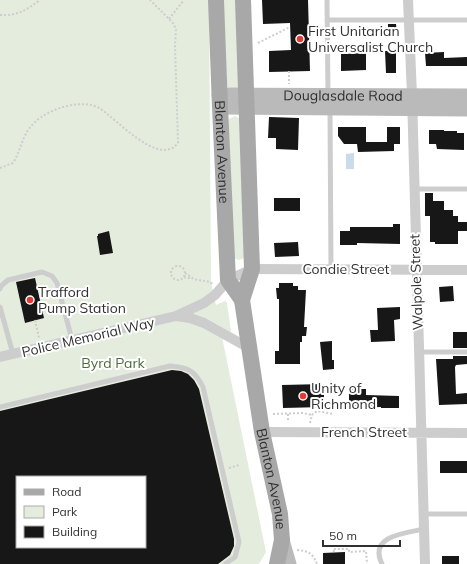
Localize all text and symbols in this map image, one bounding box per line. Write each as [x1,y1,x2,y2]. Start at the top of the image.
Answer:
place label: First Unitarian Universalist Church [308,22,433,56]
marker: First Unitarian Universalist Church [295,34,305,44]
street label: Douglasdale Road [283,86,403,105]
street label: Blanton Avenue [211,100,233,204]
street label: Walpole Street [405,234,427,330]
street label: Condie Street [302,260,390,278]
place label: Trafford Pump Station [38,283,126,317]
marker: Trafford Pump Station [25,295,35,305]
street label: Police Memorial Way [20,313,157,361]
park label: Byrd Park [81,354,146,372]
place label: Unity of Richmond [311,379,376,413]
marker: Unity of Richmond [298,391,308,401]
street label: French Street [321,423,407,441]
street label: Blanton Avenue [252,426,290,530]
legend [16,476,146,548]
text: Road [52,484,81,499]
text: Park [52,504,78,519]
scale bar [323,522,400,548]
text: Building [52,524,97,539]
text: 50 m [329,528,357,543]

